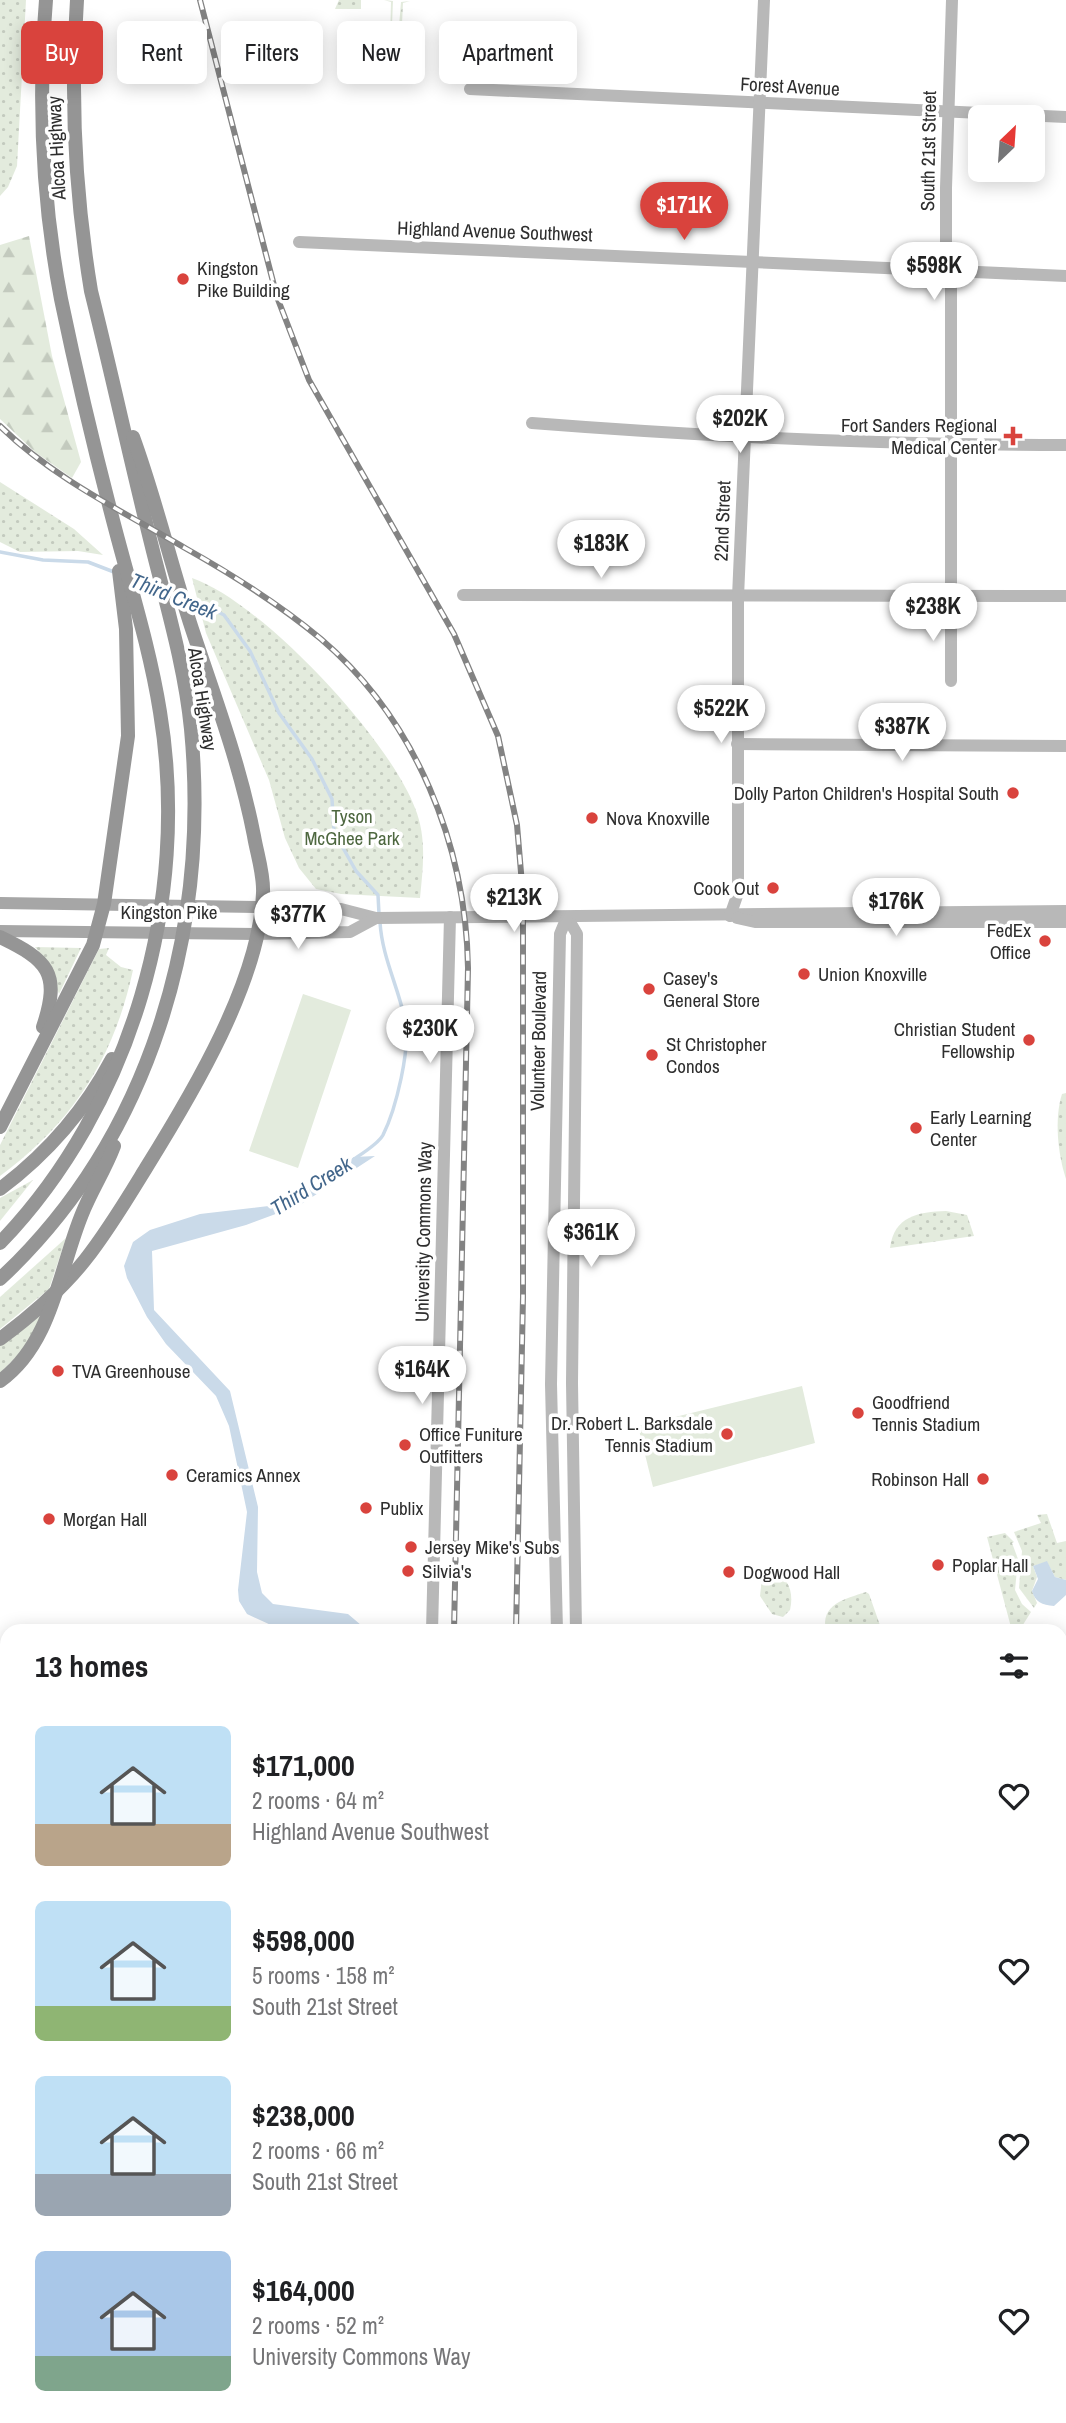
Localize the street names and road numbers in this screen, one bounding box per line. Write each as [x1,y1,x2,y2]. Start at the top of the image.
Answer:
street label: Forest Avenue [740,70,840,102]
street label: South 21st Street [914,90,942,211]
street label: Alcoa Highway [40,95,72,202]
street label: Highland Avenue Southwest [397,215,594,247]
street label: 22nd Street [708,480,736,562]
street label: Alcoa Highway [182,645,224,753]
street label: Kingston Pike [120,899,218,925]
street label: Volunteer Boulevard [524,971,552,1111]
street label: University Commons Way [408,1141,438,1322]

